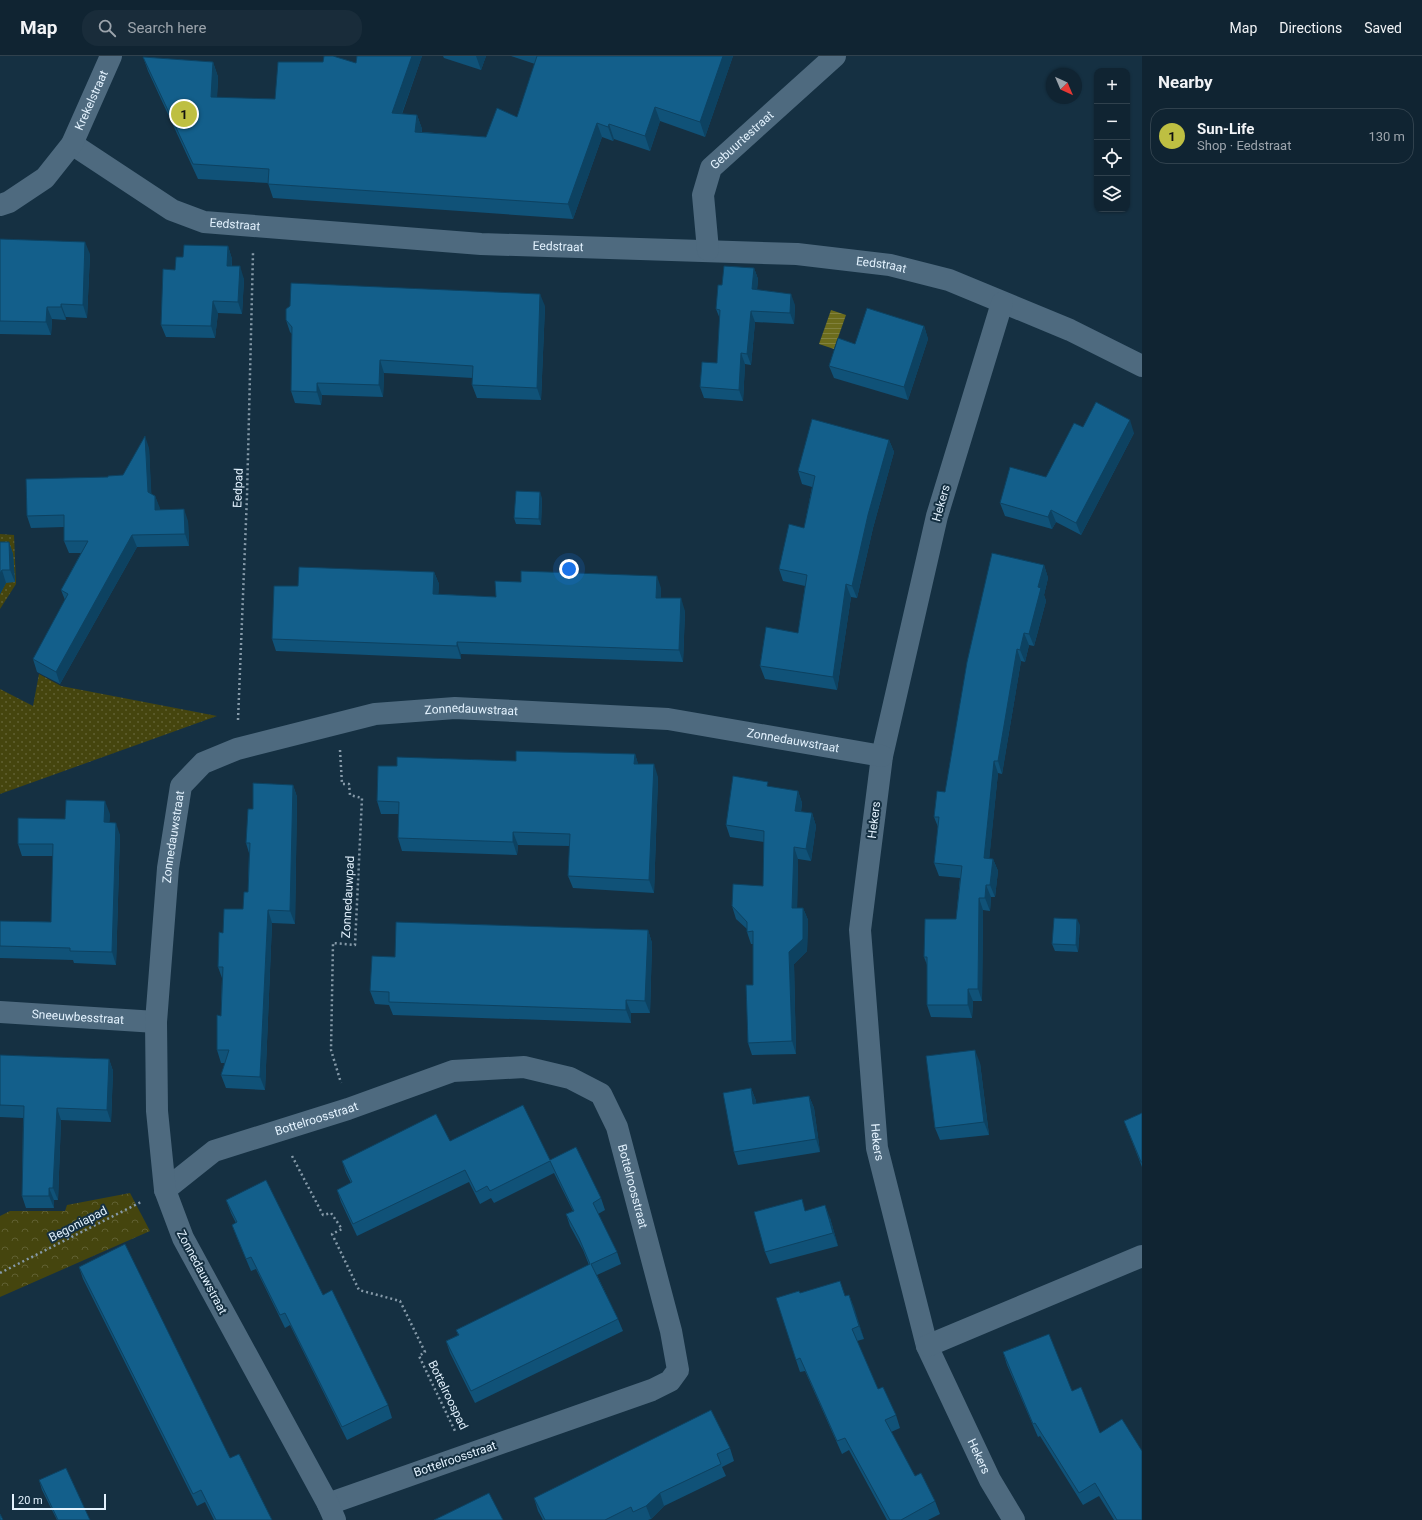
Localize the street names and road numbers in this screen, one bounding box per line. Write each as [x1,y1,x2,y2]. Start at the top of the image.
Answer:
street label: Krekelstraat [72,68,111,132]
street label: Gebuurtestraat [707,108,776,172]
street label: Eedstraat [209,215,261,233]
street label: Eedstraat [532,239,584,254]
street label: Eedstraat [855,254,908,276]
street label: Eedpad [230,468,246,508]
street label: Hekers [929,483,953,523]
street label: Zonnedauwstraat [424,701,518,718]
street label: Zonnedauwstraat [746,726,840,756]
street label: Zonnedauwstraat [160,790,187,884]
street label: Hekers [865,801,883,839]
street label: Zonnedauwpad [339,855,357,939]
street label: Sneeuwbesstraat [31,1007,124,1027]
street label: Bottelroosstraat [273,1099,360,1138]
street label: Hekers [868,1123,887,1162]
street label: Bottelroosstraat [615,1143,651,1230]
street label: Begoniapad [47,1203,109,1245]
street label: Zonnedauwstraat [174,1227,230,1317]
street label: Bottelroospad [425,1358,471,1432]
street label: Hekers [965,1436,993,1476]
street label: Bottelroosstraat [412,1438,498,1480]

